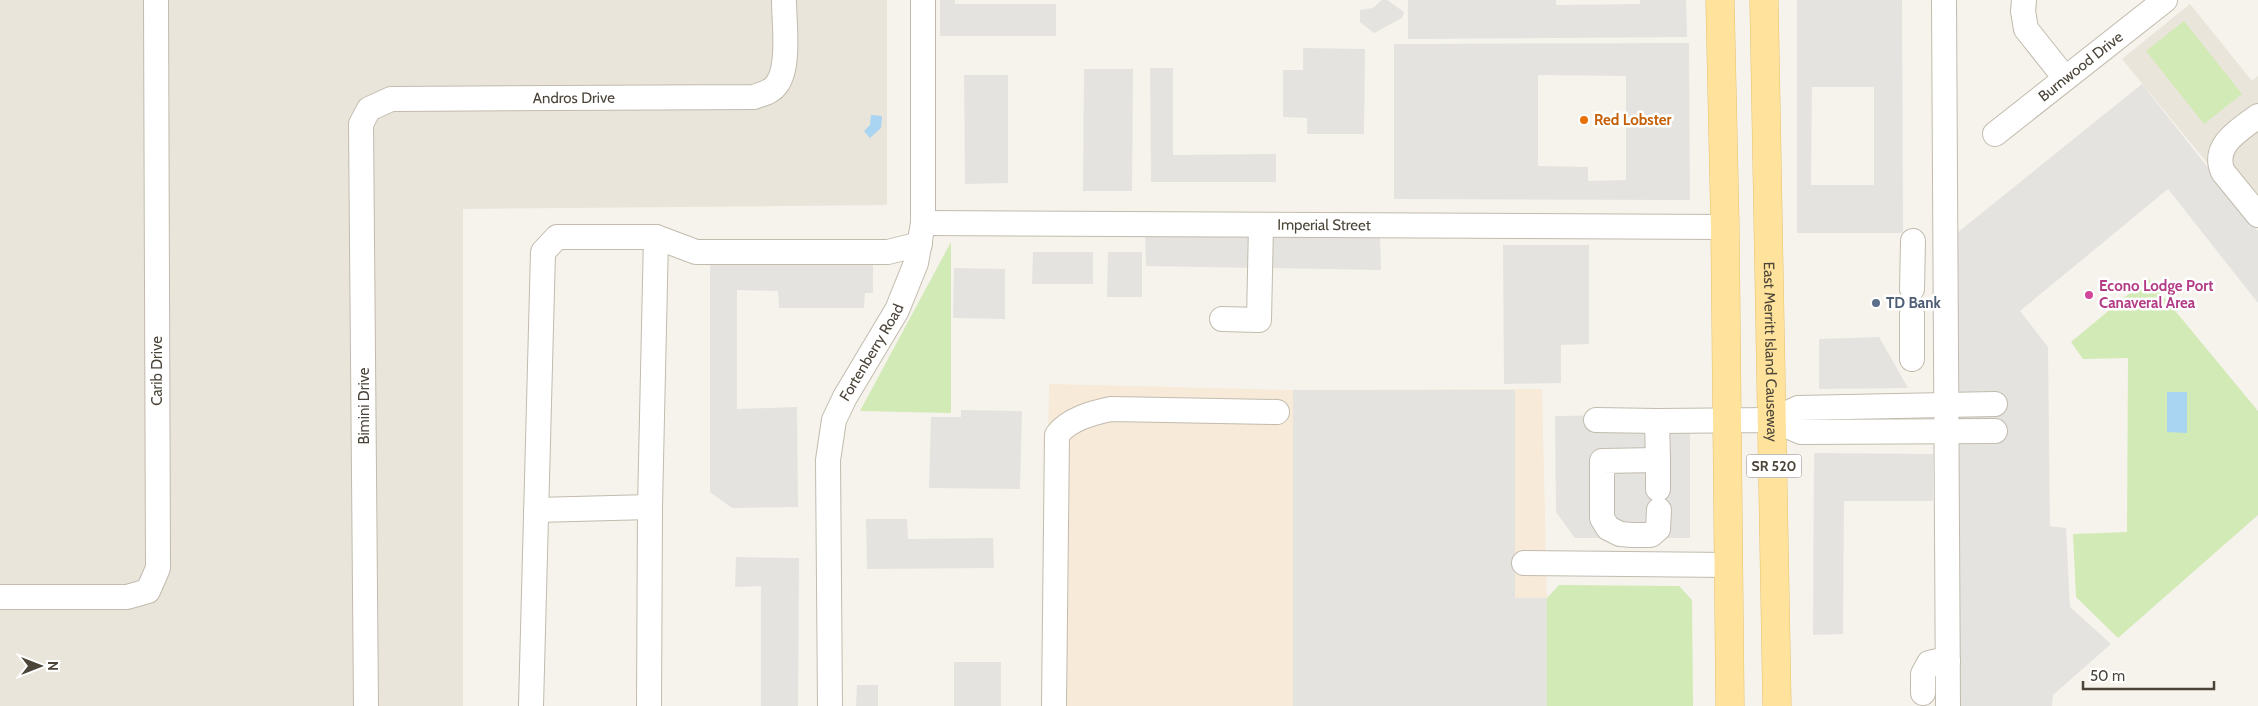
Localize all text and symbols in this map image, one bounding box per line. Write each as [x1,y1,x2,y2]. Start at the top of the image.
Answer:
street label: Burnwood Drive [2035,28,2127,105]
street label: Andros Drive [533,89,615,107]
place label: Red Lobster [1594,111,1672,129]
marker: Red Lobster [1578,114,1590,126]
street label: Imperial Street [1277,216,1371,234]
street label: East Merritt Island Causeway [1760,262,1781,443]
place label: Econo Lodge Port Canaveral Area [2099,277,2213,312]
marker: Econo Lodge Port Canaveral Area [2083,289,2095,301]
place label: TD Bank [1886,294,1942,312]
marker: TD Bank [1870,297,1882,309]
street label: Fortenberry Road [836,301,908,404]
street label: Carib Drive [148,336,166,406]
street label: Bimini Drive [355,367,373,444]
road number: SR 520 [1746,454,1802,478]
north arrow [15,641,65,691]
scale bar [2083,658,2214,690]
text: N [44,661,62,671]
text: 50 m [2090,667,2125,685]

